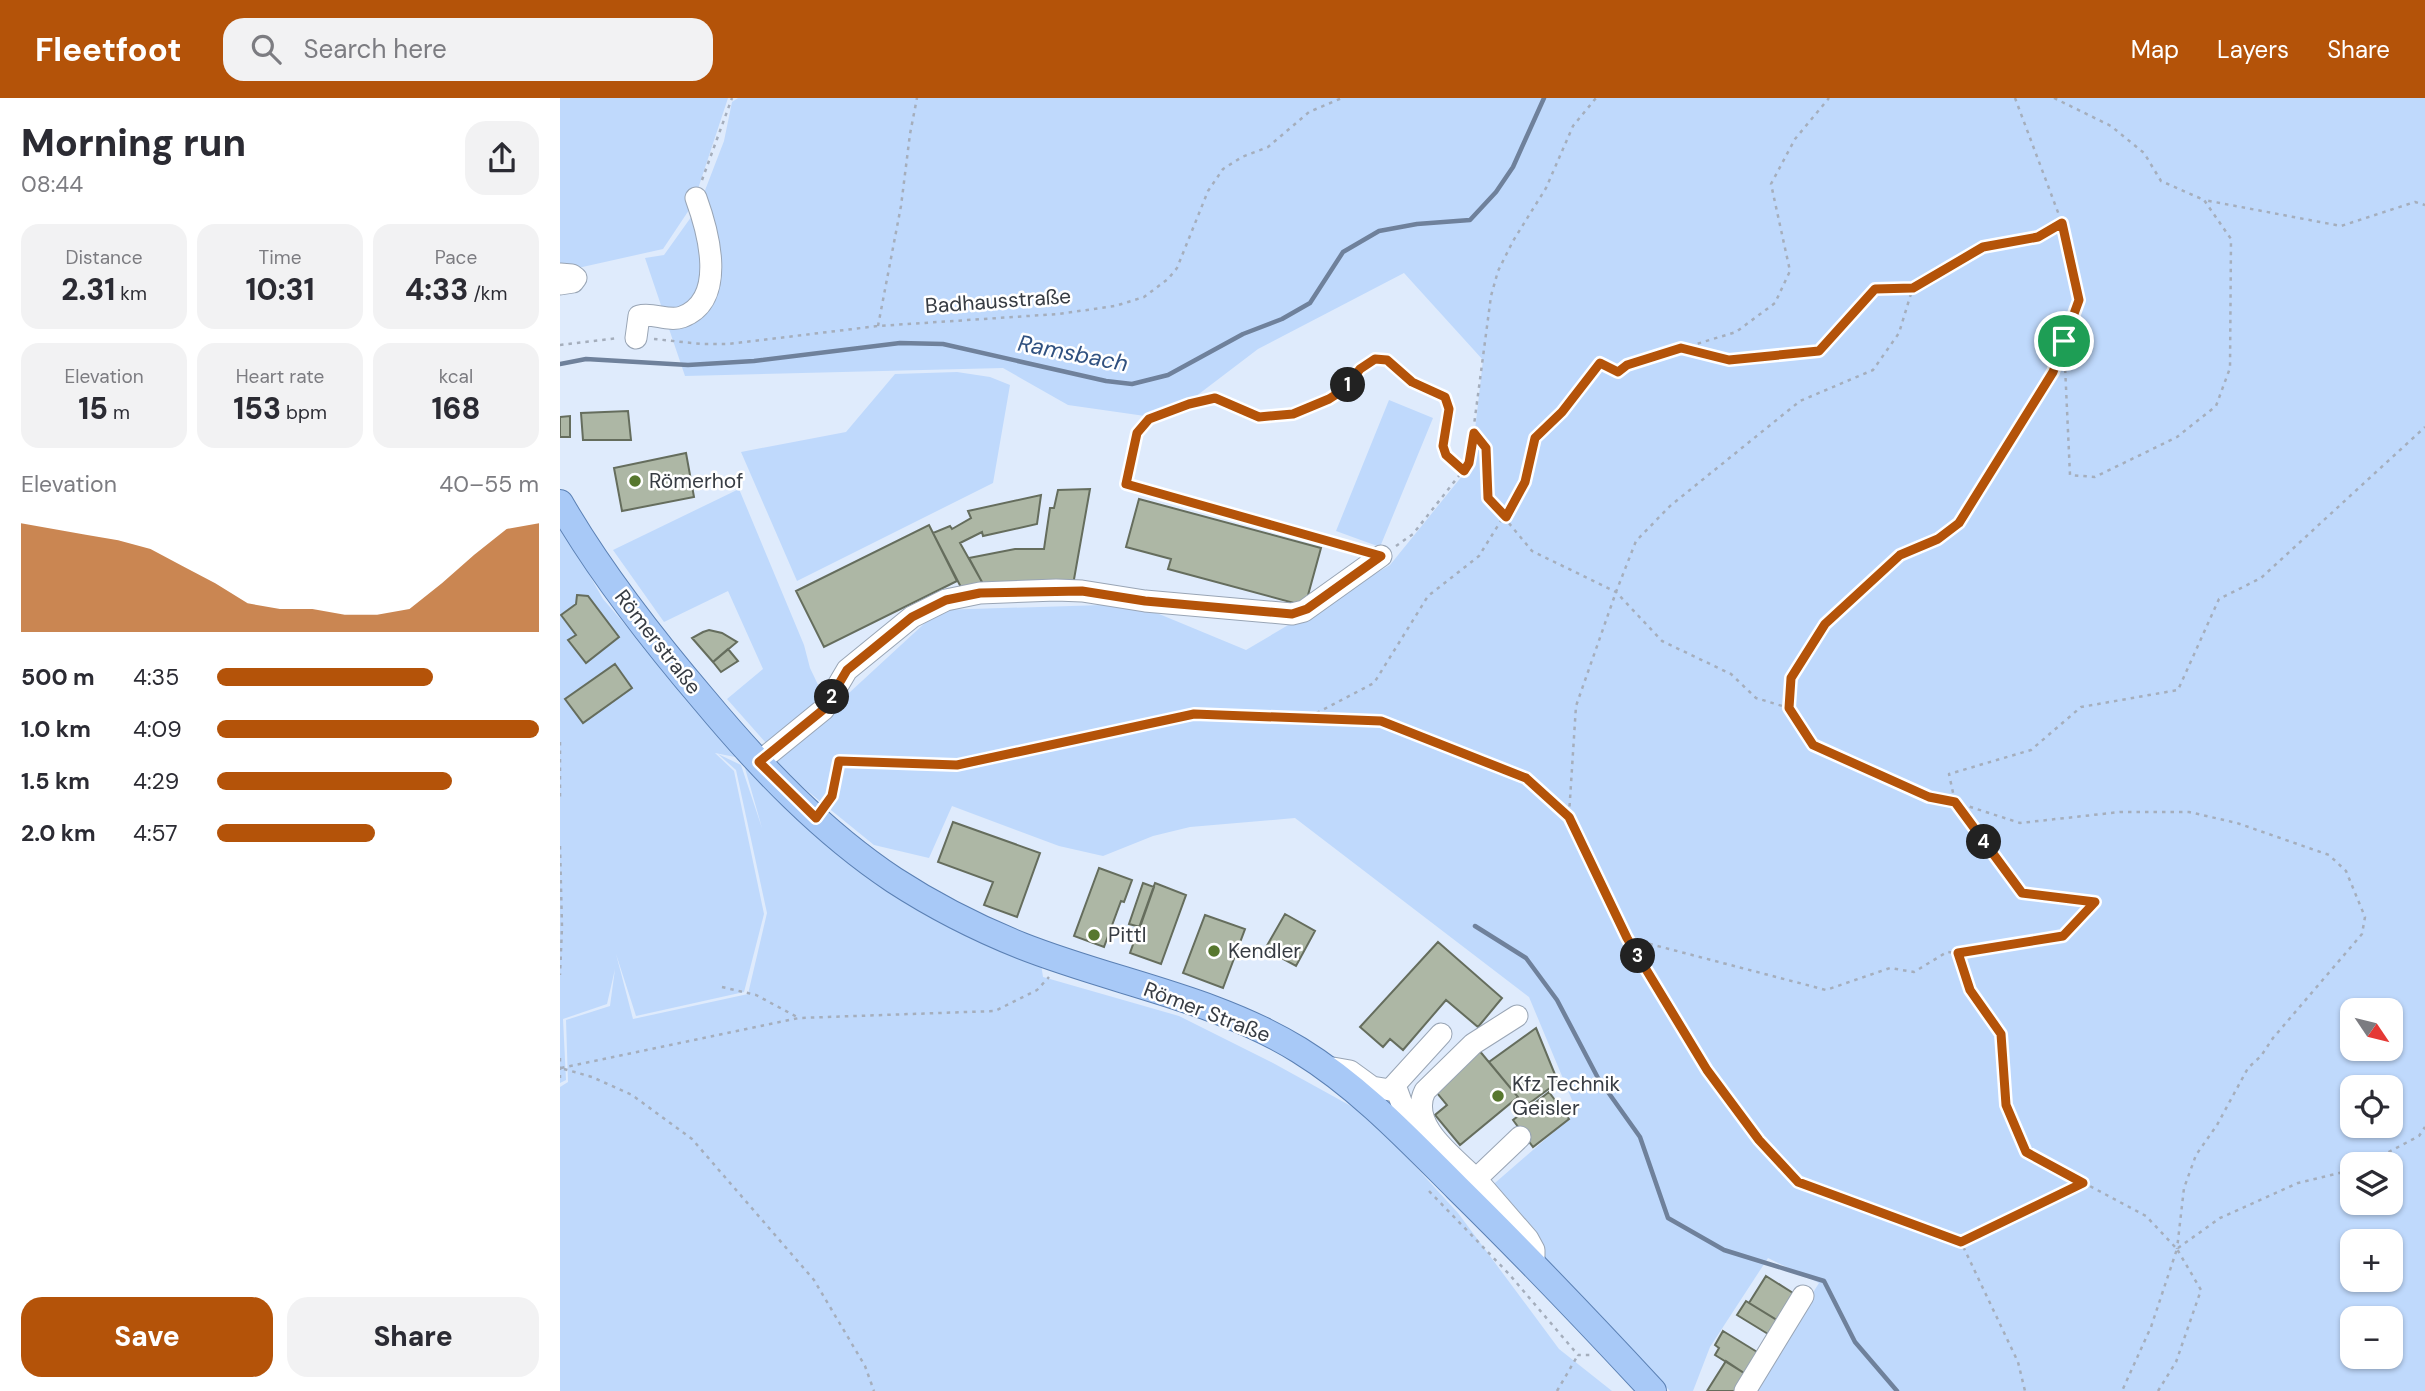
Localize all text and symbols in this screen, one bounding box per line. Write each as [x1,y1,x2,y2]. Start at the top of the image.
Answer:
search box [223,18,713,81]
text: Fleetfoot [35,28,181,71]
icon: search [247,30,285,68]
text: Search here [303,32,447,66]
text: Map [2131,34,2179,65]
text: Layers [2217,34,2289,65]
text: Share [2327,34,2390,65]
text: Morning run [21,118,246,168]
button: share [465,121,539,195]
text: 08:44 [21,169,83,199]
text: Distance [65,245,143,270]
text: Time [259,245,301,270]
text: Pace [435,245,477,270]
text: 2.31 [61,270,115,309]
text: 10:31 [245,270,315,309]
text: 4:33 [405,270,468,309]
text: km [115,281,147,306]
text: /km [468,281,507,306]
street label: Badhausstraße [924,282,1072,320]
pin [2034,311,2094,371]
icon: arrive [2045,322,2083,360]
water label: Ramsbach [1015,328,1131,378]
text: Elevation [64,364,144,389]
text: Heart rate [236,364,324,389]
text: kcal [439,364,473,389]
pin: 1 [1330,368,1366,402]
text: 1 [1344,372,1351,397]
text: 15 [78,389,108,428]
text: 153 [233,389,281,428]
text: 168 [431,389,481,428]
text: m [108,400,130,425]
text: bpm [281,400,327,425]
place label: Römerhof [649,467,743,495]
text: Elevation [21,469,117,499]
text: 40–55 m [439,469,539,499]
marker: Römerhof [627,473,643,489]
street label: Römerstraße [608,584,708,700]
text: 500 m [21,662,95,692]
text: 4:35 [133,662,179,692]
pin: 2 [814,680,850,714]
text: 2 [826,684,837,709]
text: 1.0 km [21,714,91,744]
text: 4:09 [133,714,182,744]
text: 1.5 km [21,766,90,796]
text: 4:29 [133,766,179,796]
text: 2.0 km [21,818,96,848]
text: 4:57 [133,818,178,848]
pin: 4 [1966,824,2002,860]
text: 4 [1977,829,1990,854]
place label: Pittl [1108,921,1146,949]
marker: Pittl [1086,927,1102,943]
place label: Kendler [1228,937,1301,965]
pin: 3 [1620,938,1656,974]
marker: Kendler [1206,943,1222,959]
text: 3 [1632,943,1643,968]
street label: Römer Straße [1140,975,1274,1049]
north arrow [2340,998,2403,1060]
map controls [2340,998,2403,1369]
place label: Kfz Technik Geisler [1512,1070,1621,1122]
button: locate [2340,1075,2403,1138]
marker: Kfz Technik Geisler [1490,1088,1506,1104]
button: layers [2340,1152,2403,1215]
button: + [2340,1229,2403,1292]
button: Save [21,1297,273,1377]
button: Share [287,1297,539,1377]
button: − [2340,1306,2403,1369]

